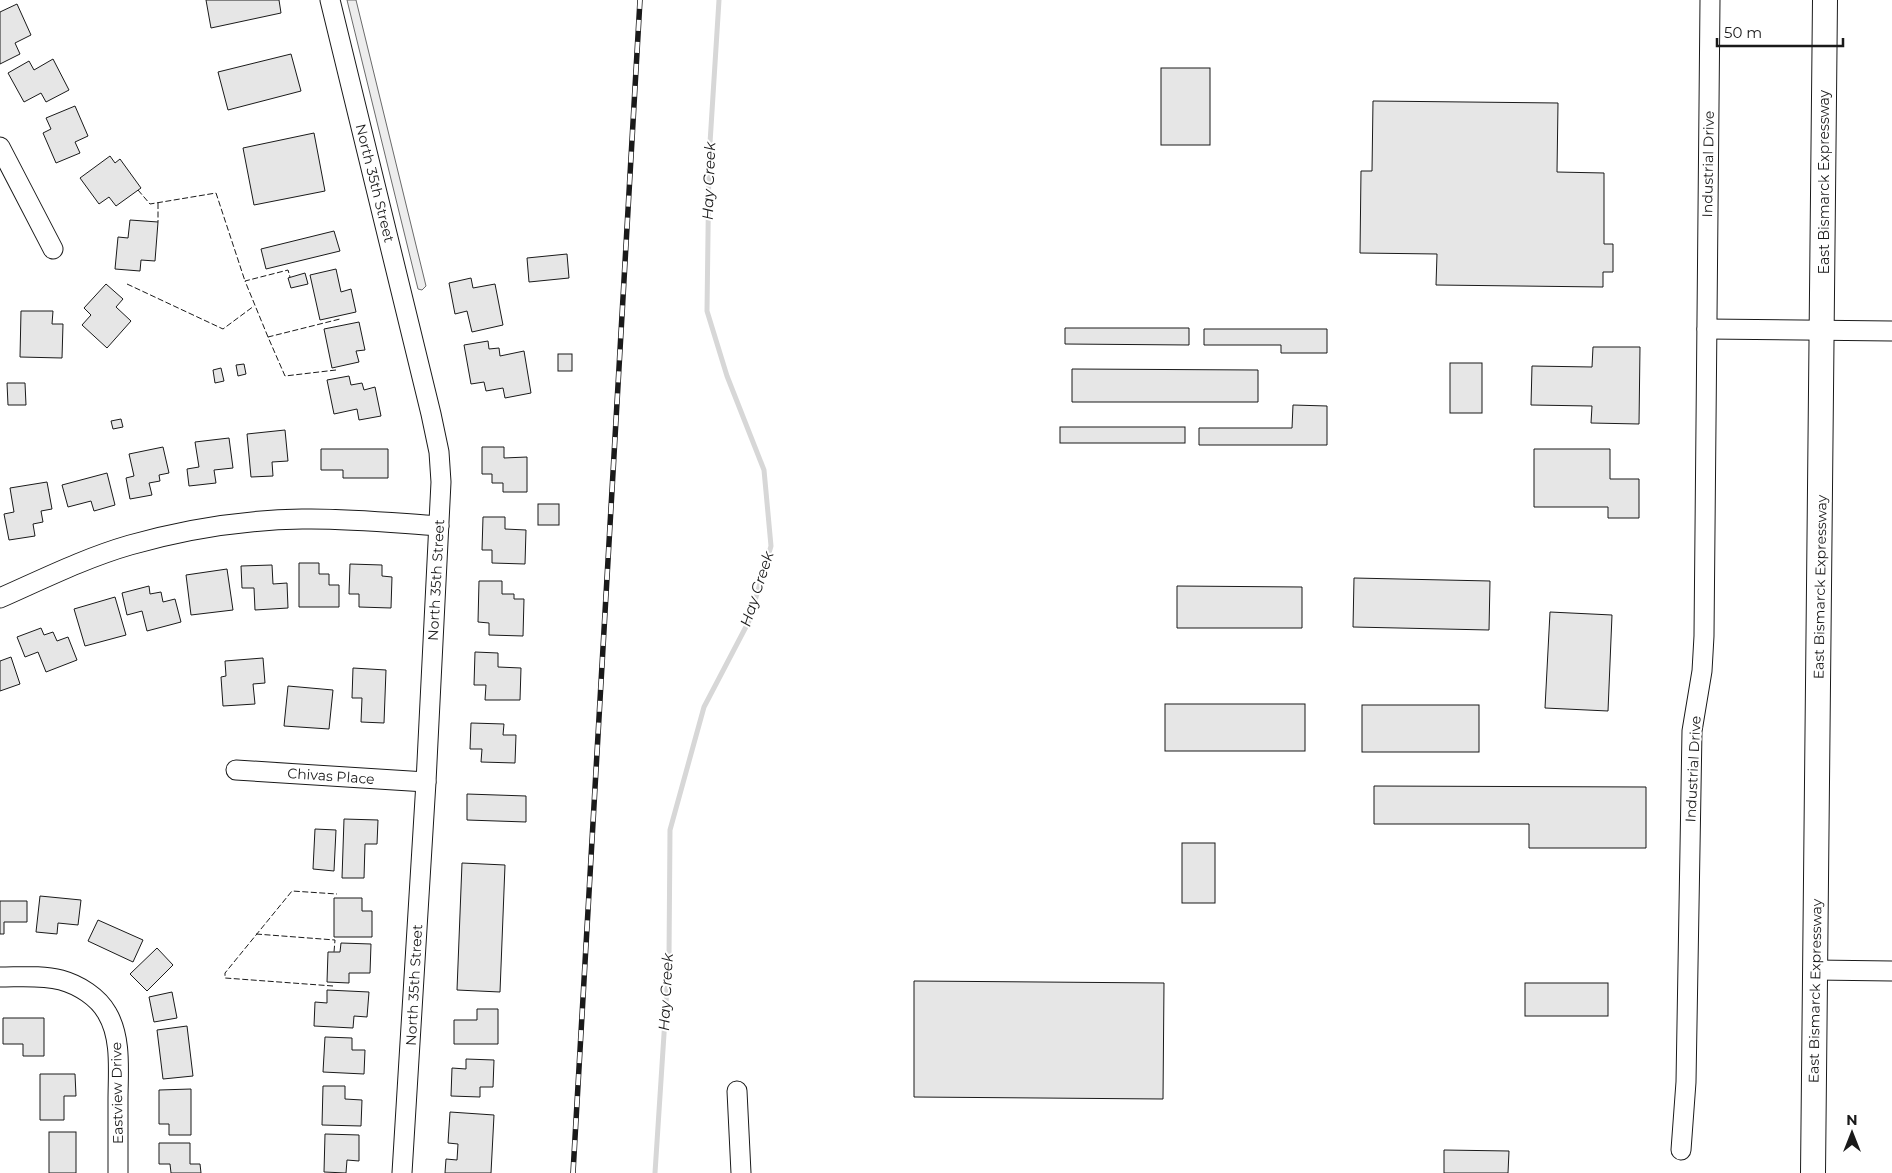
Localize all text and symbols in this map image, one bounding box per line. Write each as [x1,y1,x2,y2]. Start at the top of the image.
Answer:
scale bar [1717,15,1843,47]
text: 50 m [1724,23,1762,42]
street label: East Bismarck Expressway [1815,89,1833,274]
street label: Industrial Drive [1698,110,1718,218]
street label: North 35th Street [352,122,399,244]
water label: Hay Creek [698,141,719,220]
street label: East Bismarck Expressway [1809,494,1831,679]
street label: North 35th Street [424,518,448,641]
water label: Hay Creek [735,548,778,629]
street label: Industrial Drive [1681,715,1705,823]
street label: Chivas Place [287,764,375,788]
street label: East Bismarck Expressway [1804,898,1826,1083]
street label: North 35th Street [402,923,426,1046]
water label: Hay Creek [654,951,677,1031]
street label: Eastview Drive [107,1042,127,1144]
north arrow [1827,1108,1877,1158]
text: N [1846,1111,1858,1129]

